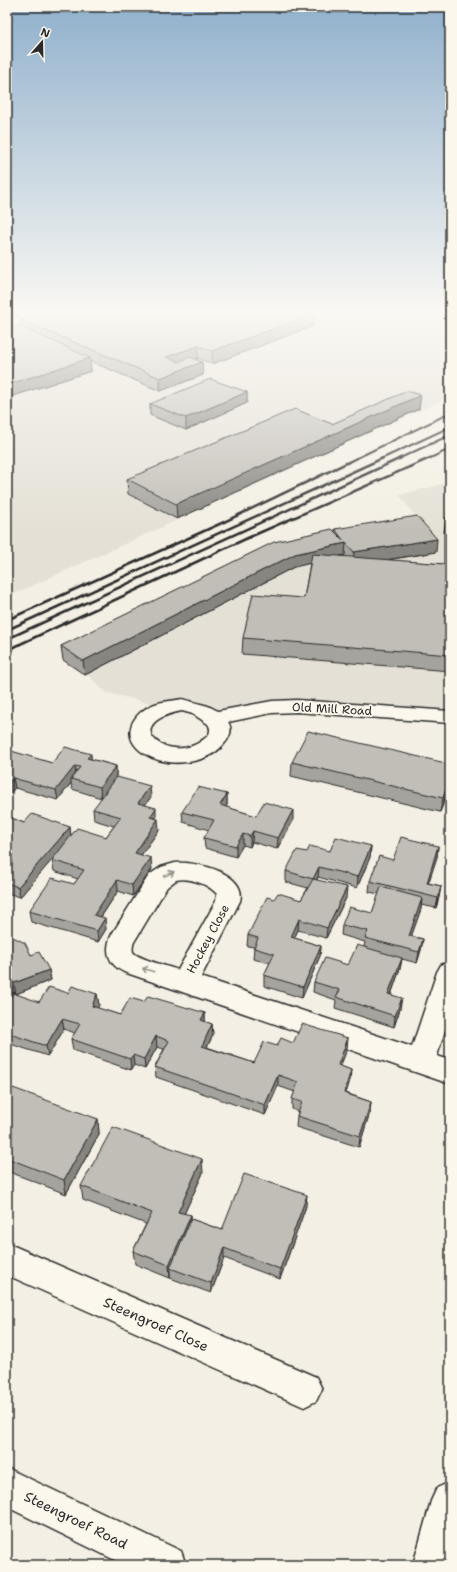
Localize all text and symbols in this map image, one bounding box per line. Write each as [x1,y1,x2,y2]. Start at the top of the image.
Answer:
north arrow [22,22,62,62]
text: N [39,25,52,42]
street label: Old Mill Road [292,699,373,719]
one-way arrow [162,870,174,877]
street label: Hockey Close [183,901,233,976]
one-way arrow [141,966,154,973]
street label: Steengroef Close [101,1293,212,1355]
street label: Steengroef Road [21,1487,131,1553]

